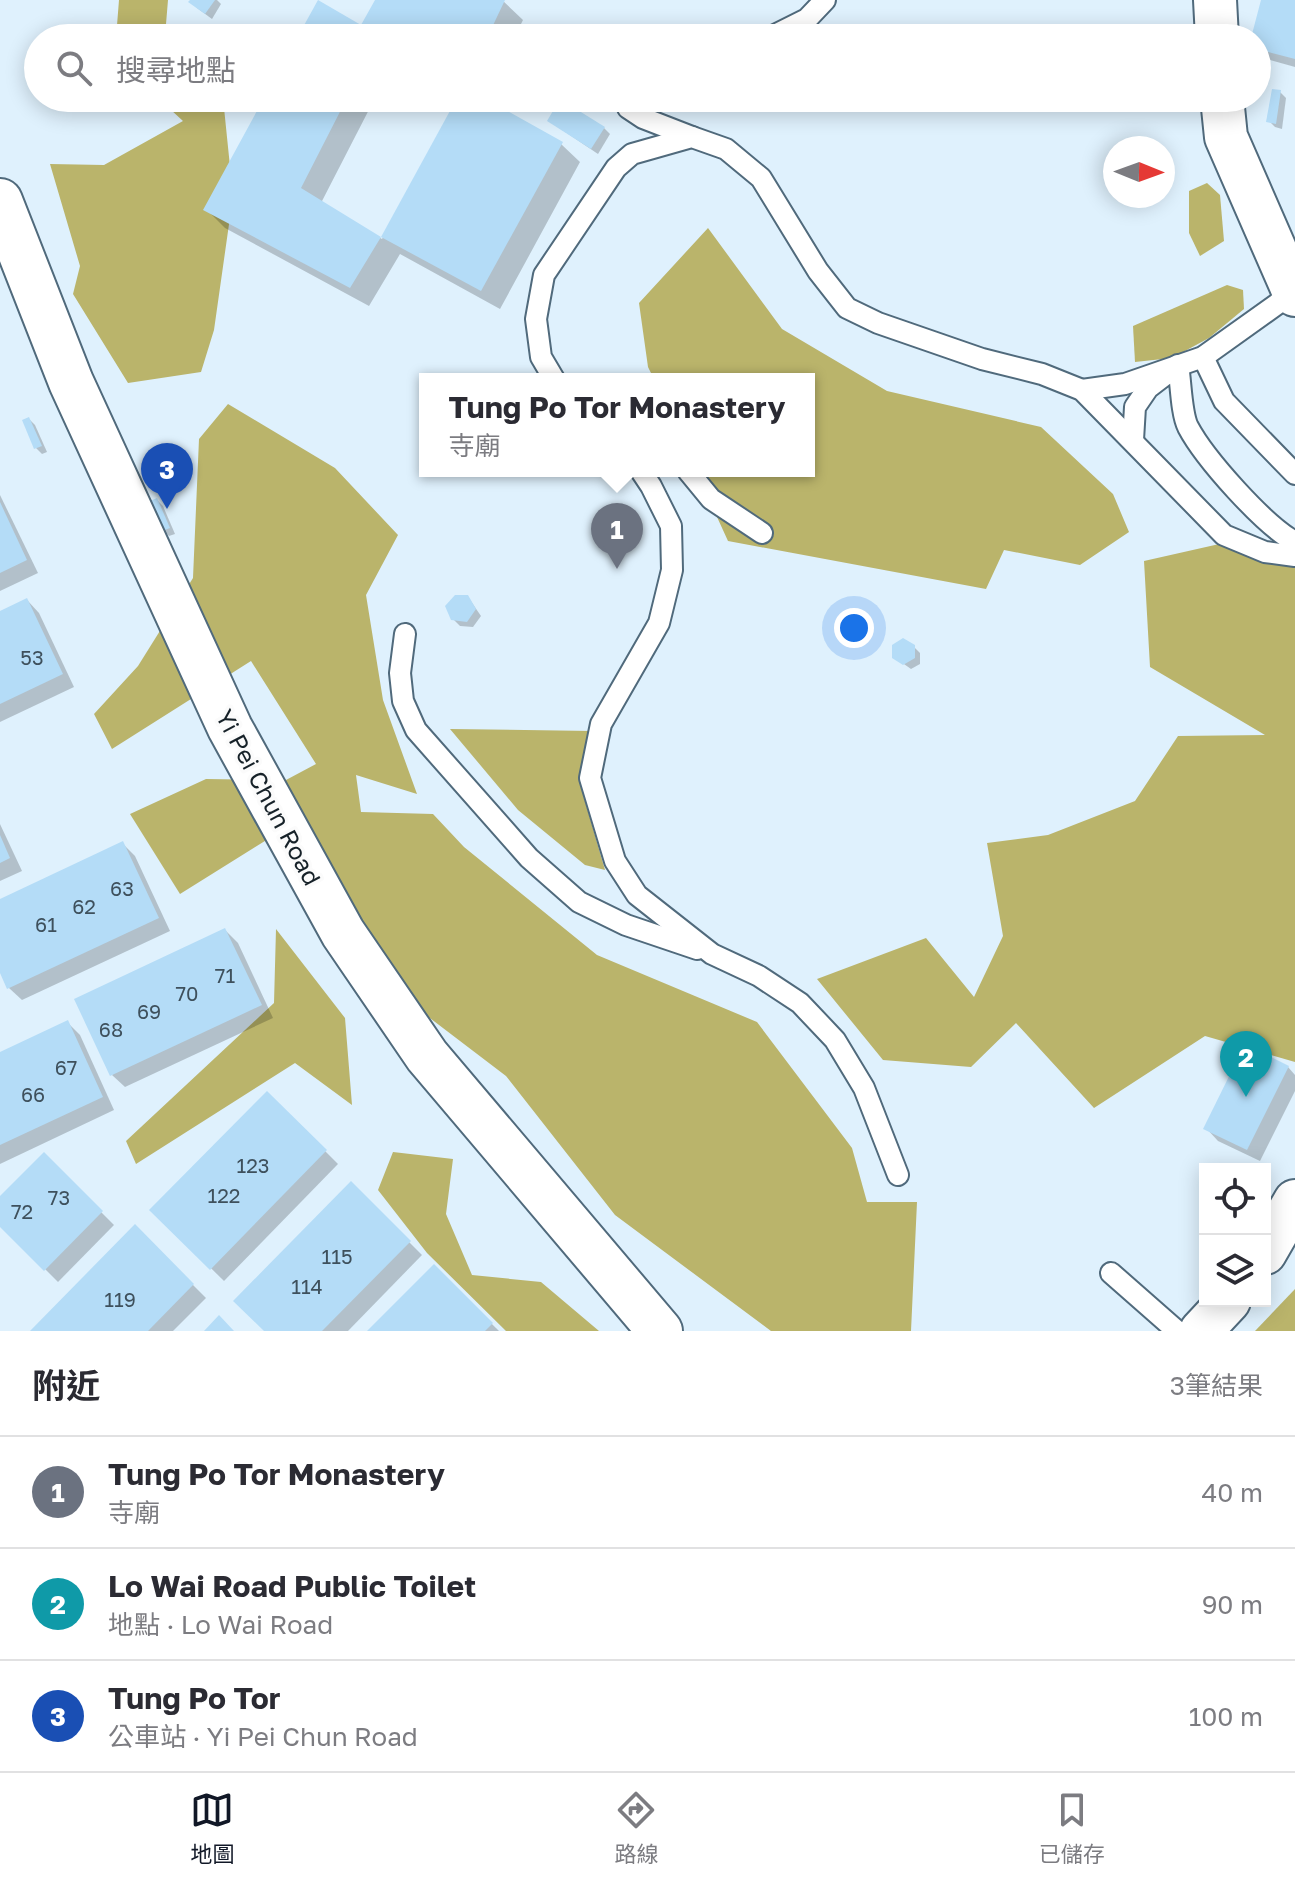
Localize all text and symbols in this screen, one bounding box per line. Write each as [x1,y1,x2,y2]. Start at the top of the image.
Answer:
search box [24,24,1271,112]
icon: search [52,46,96,90]
text: 搜尋地點 [116,52,236,88]
north arrow [1103,136,1175,208]
popup [419,373,815,477]
text: Tung Po Tor Monastery [449,389,785,425]
text: 寺廟 [449,430,501,461]
pin: 3 [141,443,193,509]
pin: 1 [591,503,643,569]
your location [834,608,874,648]
house number: 53 [20,645,44,669]
street label: Yi Pei Chun Road [210,704,328,890]
house number: 63 [110,876,134,900]
house number: 62 [72,894,96,918]
house number: 61 [35,912,57,936]
house number: 71 [215,963,235,987]
house number: 70 [176,981,199,1005]
house number: 69 [137,999,161,1023]
house number: 68 [99,1017,123,1041]
pin: 2 [1220,1031,1272,1097]
house number: 67 [55,1055,77,1079]
house number: 66 [21,1082,45,1106]
house number: 123 [237,1153,270,1177]
map controls [1199,1163,1271,1307]
button: locate [1199,1163,1271,1235]
house number: 122 [208,1183,240,1207]
house number: 73 [48,1185,70,1209]
house number: 72 [11,1199,33,1223]
button: layers [1199,1235,1271,1307]
house number: 115 [322,1244,353,1268]
house number: 114 [291,1274,323,1298]
house number: 119 [104,1287,136,1311]
text: 附近 [32,1365,100,1405]
text: 3筆結果 [1170,1370,1263,1401]
text: Tung Po Tor Monastery [108,1456,445,1492]
text: 1 [51,1477,65,1508]
text: 40 m [1202,1477,1263,1508]
text: 寺廟 [108,1497,160,1528]
text: Lo Wai Road Public Toilet [108,1568,476,1604]
text: 2 [50,1589,66,1620]
text: 90 m [1202,1589,1263,1620]
text: 地點 · Lo Wai Road [108,1609,333,1640]
text: Tung Po Tor [108,1680,280,1716]
text: 3 [50,1701,66,1732]
text: 100 m [1189,1701,1263,1732]
text: 公車站 · Yi Pei Chun Road [108,1721,418,1752]
tab: 地圖 [190,1788,234,1868]
tab: 路線 [614,1788,659,1868]
tab: 已儲存 [1039,1788,1105,1868]

